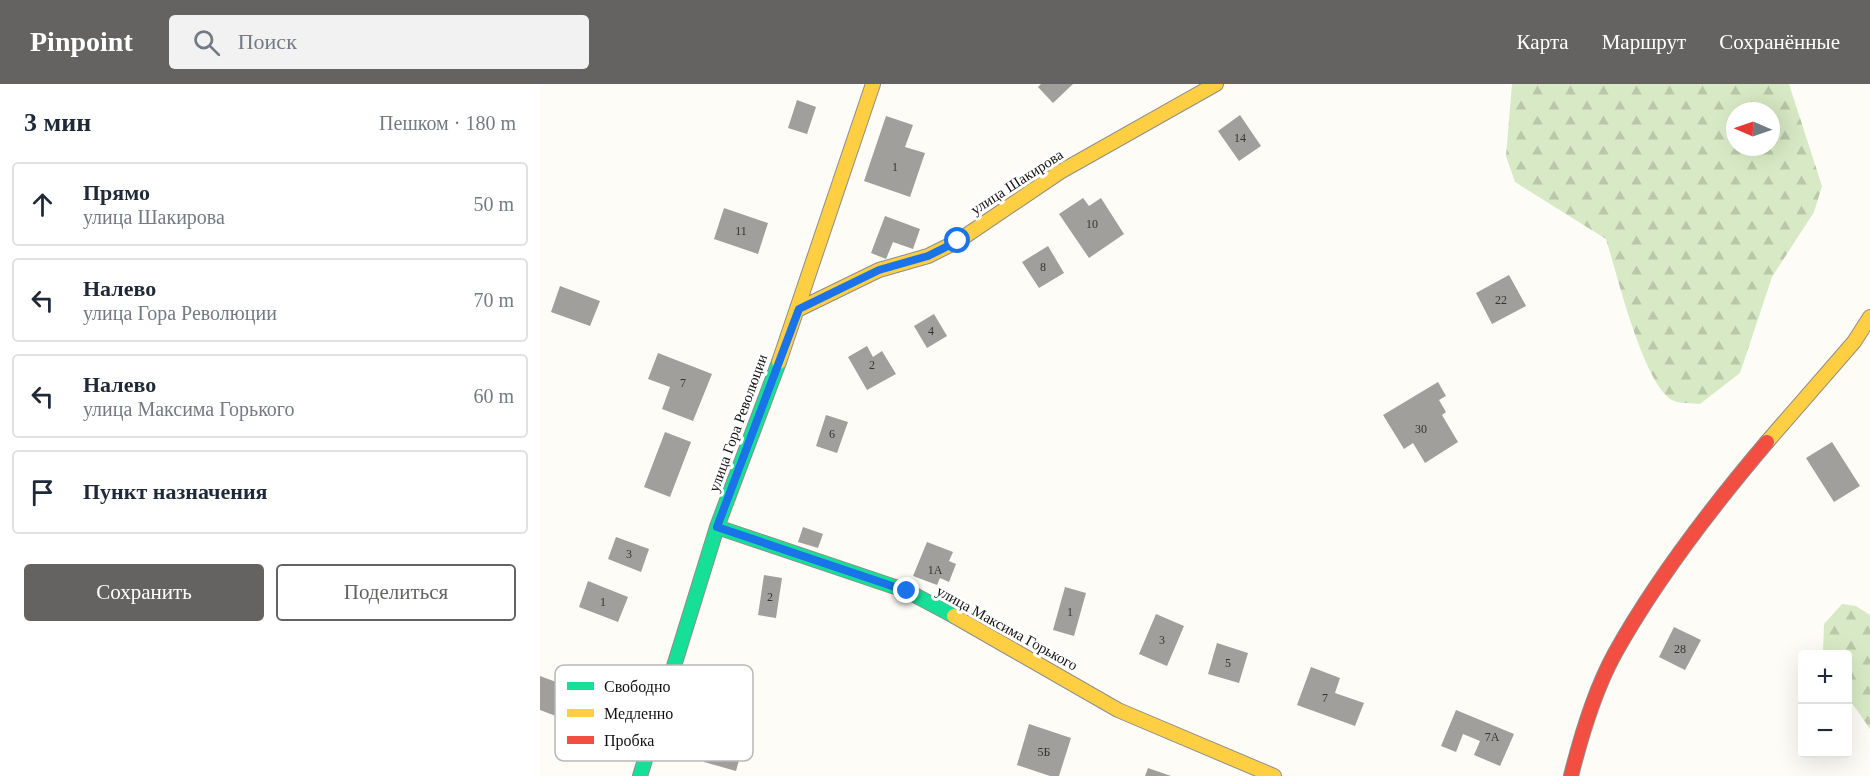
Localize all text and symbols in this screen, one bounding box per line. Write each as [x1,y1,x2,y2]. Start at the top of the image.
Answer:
search box [169,15,589,69]
text: Pinpoint [30,26,133,57]
icon: search [190,26,223,59]
text: Поиск [238,29,297,54]
text: Карта [1517,30,1569,54]
text: Маршрут [1602,30,1686,54]
text: Сохранённые [1719,30,1840,54]
north arrow [1726,102,1780,156]
text: 3 мин [24,108,91,137]
text: Пешком · 180 m [379,112,516,134]
house number: 14 [1234,131,1246,145]
street label: улица Шакирова [968,146,1066,218]
house number: 1 [892,160,898,174]
text: Прямо [83,180,150,205]
icon: ahead [26,188,59,221]
text: 50 m [473,193,514,215]
text: улица Шакирова [83,206,225,228]
house number: 10 [1086,217,1098,231]
house number: 11 [735,224,747,238]
route start [944,227,970,253]
house number: 8 [1040,260,1046,274]
text: Налево [83,276,156,301]
icon: left [26,284,59,317]
text: 70 m [473,289,514,311]
house number: 22 [1495,293,1507,307]
text: улица Гора Революции [83,302,277,324]
house number: 4 [928,324,934,338]
street label: улица Гора Революции [706,352,770,494]
house number: 2 [869,358,875,372]
text: Налево [83,372,156,397]
house number: 7 [680,376,686,390]
icon: left [26,380,59,413]
text: 60 m [473,385,514,407]
text: улица Максима Горького [83,398,295,420]
house number: 30 [1415,422,1427,436]
house number: 6 [829,427,835,441]
icon: arrive [26,476,59,509]
text: Пункт назначения [83,479,268,504]
house number: 3 [626,547,632,561]
house number: 1А [928,563,943,577]
button: Сохранить [24,564,264,621]
button: Поделиться [276,564,516,621]
route end [893,577,919,603]
street label: улица Максима Горького [934,583,1080,673]
house number: 2 [767,590,773,604]
house number: 1 [600,595,606,609]
house number: 1 [1067,605,1073,619]
house number: 3 [1159,633,1165,647]
house number: 28 [1674,642,1686,656]
map controls [1798,650,1852,758]
button: + [1798,650,1852,704]
house number: 5 [1225,656,1231,670]
legend [555,665,753,761]
text: Свободно [604,678,671,696]
house number: 7 [1322,691,1328,705]
button: − [1798,704,1852,758]
text: Медленно [604,705,673,723]
house number: 7А [1485,730,1500,744]
text: Пробка [604,732,654,750]
house number: 5Б [1038,745,1051,759]

